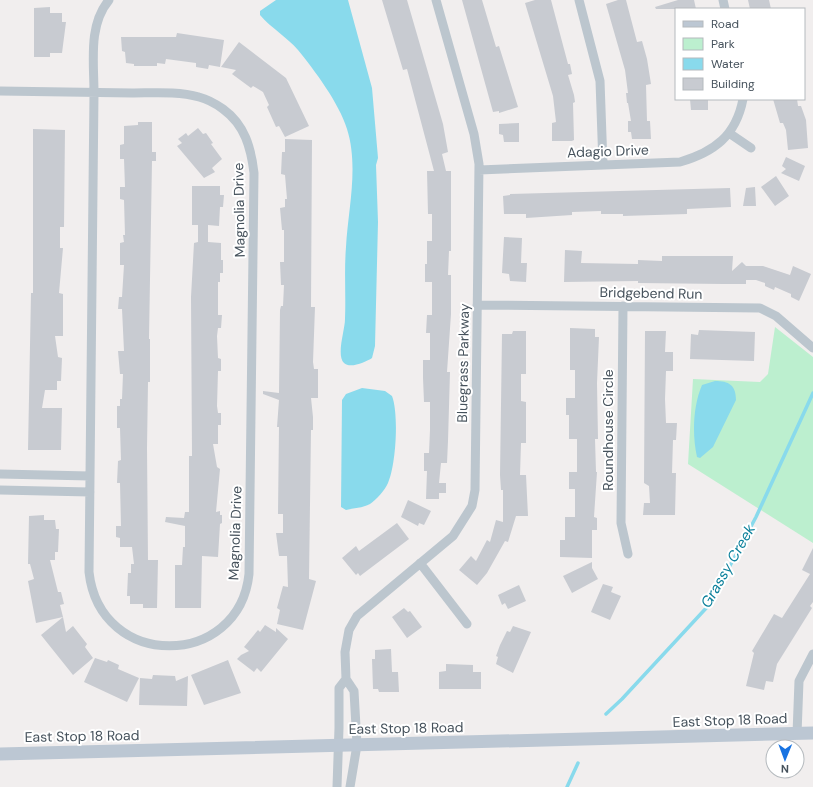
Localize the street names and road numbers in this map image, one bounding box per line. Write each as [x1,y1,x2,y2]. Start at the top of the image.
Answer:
street label: Adagio Drive [567,141,649,161]
street label: Magnolia Drive [229,163,249,257]
street label: Bridgebend Run [599,283,703,303]
street label: Bluegrass Parkway [453,303,473,423]
street label: Roundhouse Circle [599,369,617,491]
street label: Magnolia Drive [224,485,246,581]
street label: East Stop 18 Road [672,709,788,731]
street label: East Stop 18 Road [348,718,464,738]
street label: East Stop 18 Road [24,726,140,746]

